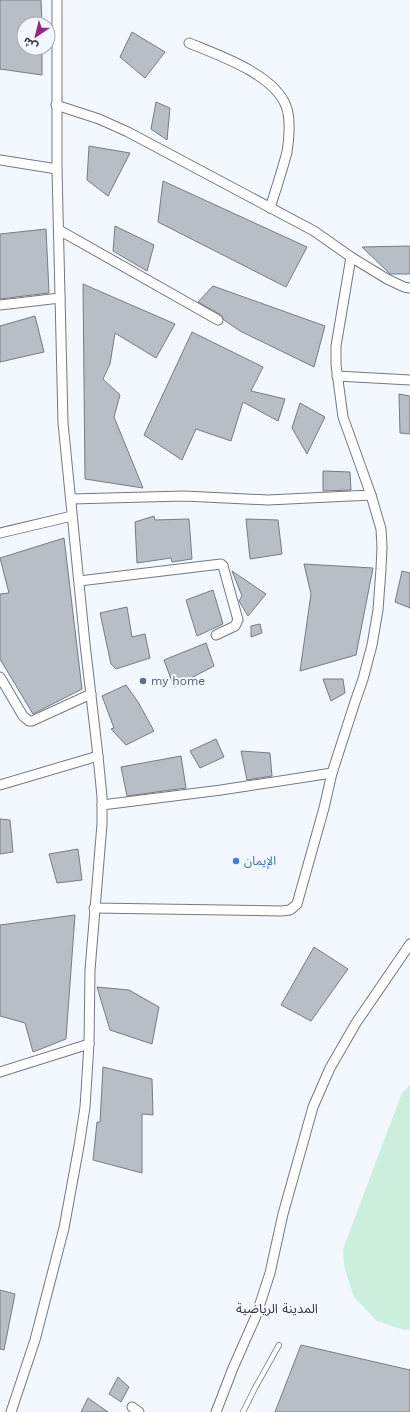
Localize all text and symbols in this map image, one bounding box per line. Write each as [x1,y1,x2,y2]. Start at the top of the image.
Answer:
north arrow [16,16,56,56]
text: ش [21,34,40,53]
place label: my home [151,674,205,688]
marker: my home [138,676,148,686]
place label: الإيمان [244,854,276,869]
marker: الإيمان [231,856,241,866]
district label: المدينة الرياضية [236,1301,318,1316]

